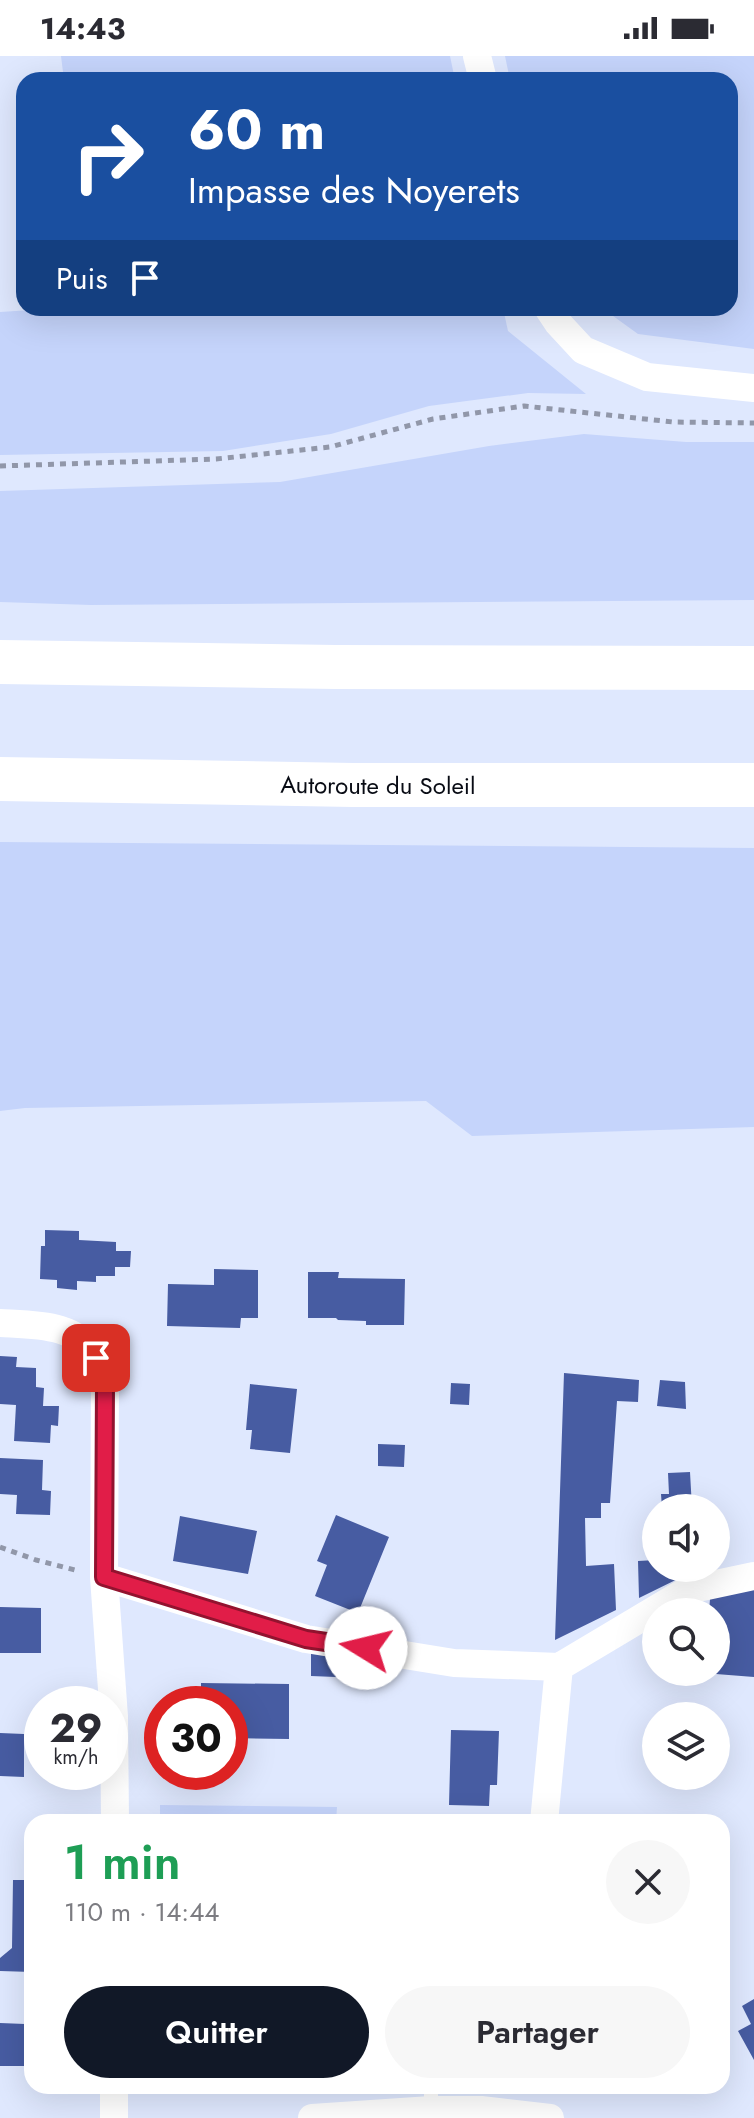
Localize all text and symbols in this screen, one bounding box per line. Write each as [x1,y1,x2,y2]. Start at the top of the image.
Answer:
text: 14:43 [40,7,125,50]
text: 60 m [188,89,325,170]
icon: right [56,104,160,208]
text: Impasse des Noyerets [188,164,520,216]
icon: arrive [123,256,167,300]
text: Puis [56,257,107,300]
street label: Autoroute du Soleil [280,766,476,803]
pin [62,1324,130,1392]
icon: arrive [74,1336,118,1380]
map controls [642,1494,730,1790]
button: sound [642,1494,730,1582]
button: search [642,1598,730,1686]
position arrow [324,1606,408,1690]
speed limit sign: 30 [144,1686,248,1790]
text: 29 [50,1699,103,1757]
button: layers [642,1702,730,1790]
text: km/h [53,1743,99,1772]
text: 1 min [64,1828,181,1897]
button: close [606,1840,690,1924]
text: 110 m · 14:44 [64,1893,219,1931]
button: Quitter [64,1986,369,2078]
button: Partager [385,1986,690,2078]

